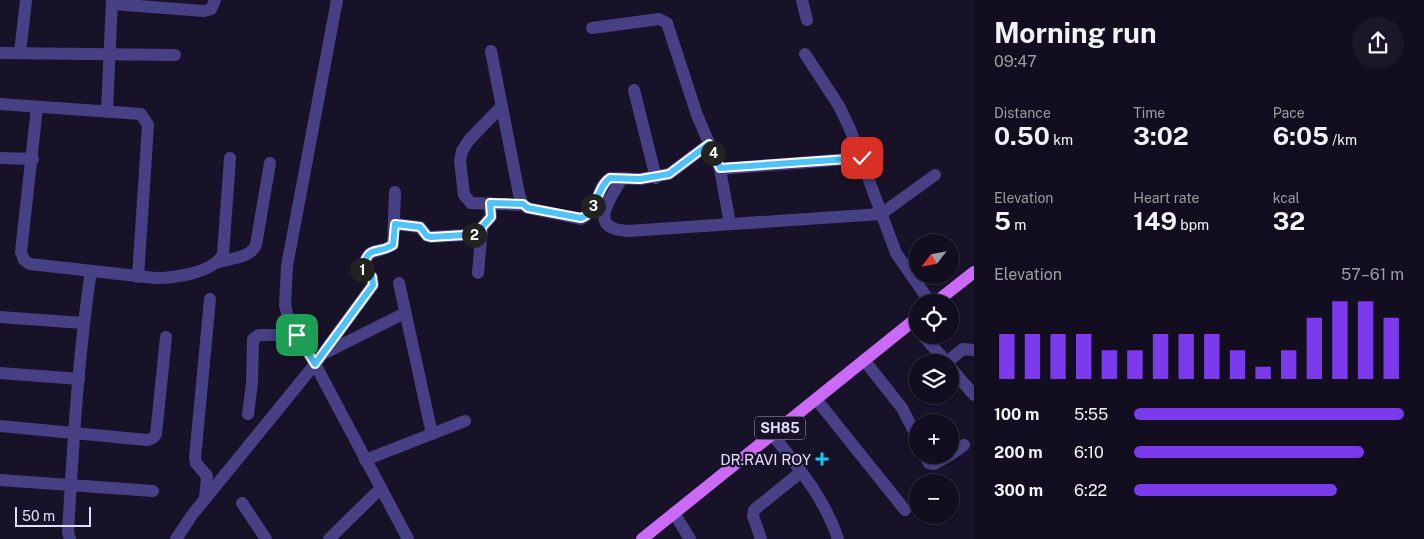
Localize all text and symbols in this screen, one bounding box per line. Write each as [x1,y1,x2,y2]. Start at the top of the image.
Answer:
text: Morning run [994,16,1157,49]
button: share [1352,17,1404,69]
text: 09:47 [994,52,1037,71]
text: Distance [994,105,1051,121]
text: Time [1133,105,1165,121]
text: Pace [1273,105,1305,121]
text: 0.50 [994,121,1050,151]
text: 3:02 [1133,121,1189,151]
text: 6:05 [1273,121,1329,151]
text: km [1050,132,1073,148]
text: /km [1329,132,1357,148]
pin [841,137,883,179]
pin: 4 [700,140,726,166]
icon: check [848,144,876,172]
text: 4 [709,145,718,161]
text: Elevation [994,190,1053,206]
text: Heart rate [1133,190,1200,206]
text: kcal [1273,190,1300,206]
pin: 3 [580,194,606,218]
text: 3 [589,198,598,214]
text: 5 [994,206,1011,236]
text: 149 [1133,206,1177,236]
text: 32 [1273,206,1305,236]
text: m [1011,217,1026,233]
text: bpm [1177,217,1209,233]
pin: 2 [462,222,486,248]
text: 2 [470,227,479,243]
north arrow [909,234,959,284]
map controls [909,234,959,524]
pin: 1 [350,258,374,282]
text: 1 [360,262,366,278]
text: Elevation [994,265,1062,284]
text: 57–61 m [1341,265,1404,284]
button: locate [909,294,959,344]
pin [276,314,318,356]
icon: arrive [283,321,311,349]
button: layers [909,354,959,404]
text: 100 m [994,405,1039,424]
text: 5:55 [1074,405,1108,424]
button: + [909,414,959,464]
road number: SH85 [755,416,805,439]
text: 200 m [994,443,1043,462]
text: 6:10 [1074,443,1104,462]
place label: DR.RAVI ROY [720,451,811,468]
marker: DR.RAVI ROY [815,452,829,466]
button: − [909,474,959,524]
text: 300 m [994,481,1043,500]
text: 6:22 [1074,481,1107,500]
scale bar [15,504,91,527]
text: 50 m [22,508,55,524]

